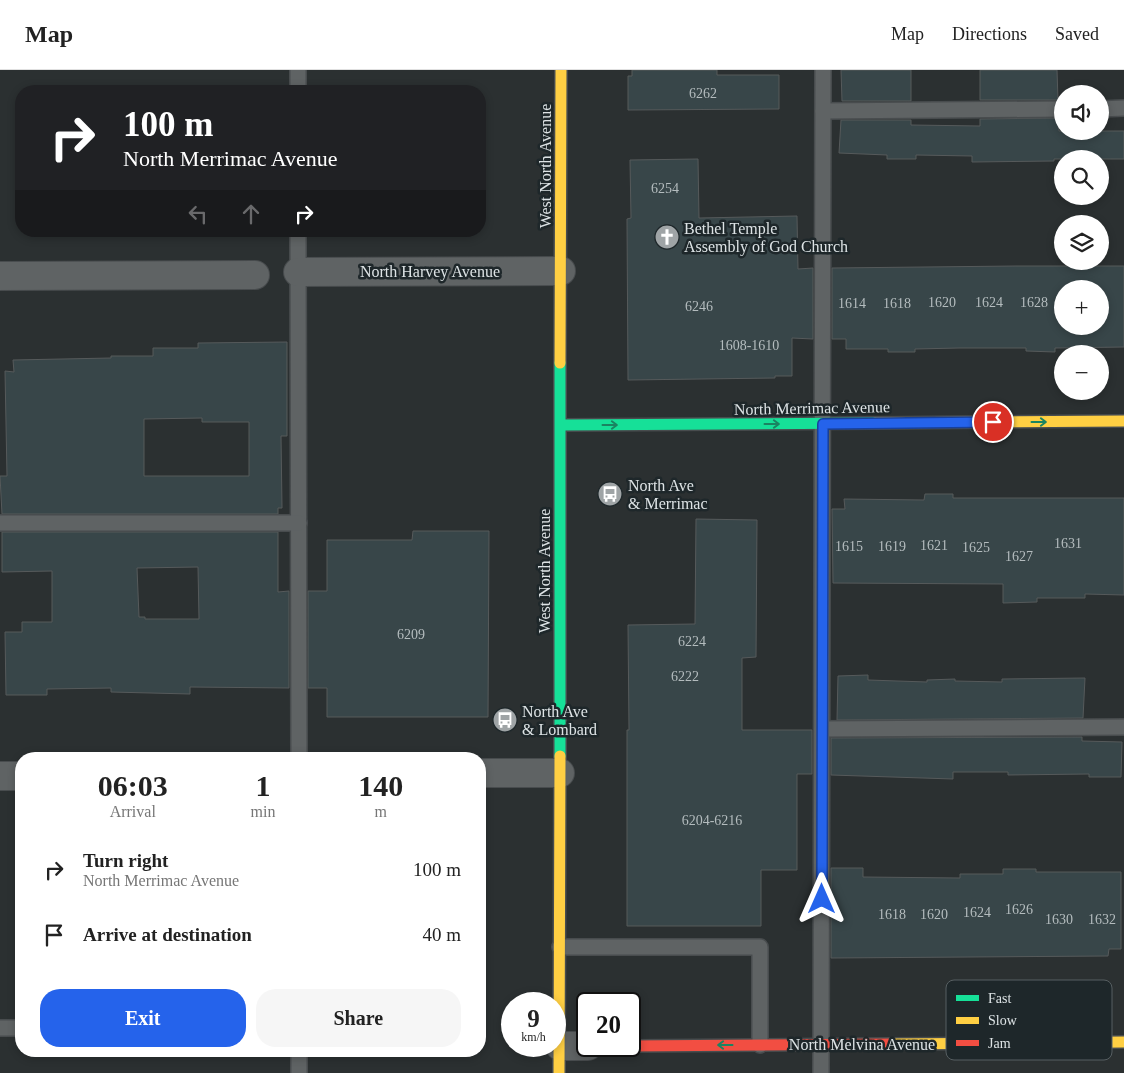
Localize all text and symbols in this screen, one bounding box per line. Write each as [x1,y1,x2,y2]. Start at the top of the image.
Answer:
text: Map [25,21,73,47]
text: Map [891,24,924,44]
text: Directions [952,24,1027,44]
text: Saved [1055,24,1099,44]
map controls [1054,85,1109,400]
button: sound [1054,85,1109,140]
house number: 6262 [689,86,717,101]
street label: West North Avenue [537,104,554,228]
icon: right [40,105,105,170]
text: 100 m [123,105,213,144]
text: North Merrimac Avenue [123,146,338,171]
button: search [1054,150,1109,205]
house number: 6254 [651,181,679,196]
icon: left [184,200,212,228]
icon: ahead [237,200,265,228]
icon: right [290,200,318,228]
button: layers [1054,215,1109,270]
place label: Bethel Temple Assembly of God Church [684,220,848,256]
church icon: Bethel Temple Assembly of God Church [654,224,680,250]
street label: North Harvey Avenue [360,263,500,281]
button: + [1054,280,1109,335]
house number: 1620 [928,295,956,310]
house number: 1624 [975,295,1003,310]
house number: 1628 [1020,295,1048,310]
house number: 1614 [838,296,866,311]
house number: 1618 [883,296,911,311]
house number: 6246 [685,299,713,314]
house number: 1608-1610 [719,338,779,353]
button: − [1054,345,1109,400]
street label: North Merrimac Avenue [734,398,890,418]
pin [972,401,1014,443]
icon: arrive [979,408,1007,436]
one-way arrow [1031,417,1047,427]
one-way arrow [764,419,780,429]
one-way arrow [601,420,617,430]
place label: North Ave & Merrimac [628,477,708,512]
bus stop icon: North Ave & Merrimac [597,481,623,507]
street label: West North Avenue [536,509,553,633]
house number: 1631 [1054,536,1082,551]
house number: 1621 [920,538,948,553]
house number: 1615 [835,539,863,554]
house number: 1619 [878,539,906,554]
house number: 1625 [962,540,990,555]
house number: 1627 [1005,549,1033,564]
house number: 6209 [397,627,425,642]
house number: 6224 [678,634,706,649]
house number: 6222 [671,669,699,684]
place label: North Ave & Lombard [522,703,597,738]
bus stop icon: North Ave & Lombard [492,707,518,733]
text: 06:03 [98,769,168,802]
text: 1 [255,769,270,802]
text: 140 [358,769,403,802]
text: Arrival [110,803,156,820]
text: min [251,803,275,820]
text: m [374,803,387,820]
house number: 6204-6216 [682,813,742,828]
text: Turn right [83,850,168,871]
icon: right [40,856,68,884]
text: 100 m [413,859,461,880]
text: North Merrimac Avenue [83,872,239,889]
position arrow [795,872,847,924]
house number: 1626 [1005,902,1033,917]
house number: 1624 [963,905,991,920]
house number: 1618 [878,907,906,922]
house number: 1620 [920,907,948,922]
house number: 1630 [1045,912,1073,927]
house number: 1632 [1088,912,1116,927]
icon: arrive [40,921,68,949]
text: Arrive at destination [83,924,252,945]
text: 40 m [422,924,461,945]
legend [946,980,1112,1060]
button: Exit [40,989,246,1047]
button: Share [256,989,461,1047]
text: Fast [988,991,1011,1006]
speed limit sign: 20 [576,992,641,1057]
text: 9 [527,1005,540,1032]
text: Slow [988,1013,1018,1028]
text: km/h [521,1030,546,1044]
street label: North Melvina Avenue [789,1036,935,1053]
text: Jam [988,1036,1011,1051]
one-way arrow [718,1040,734,1050]

